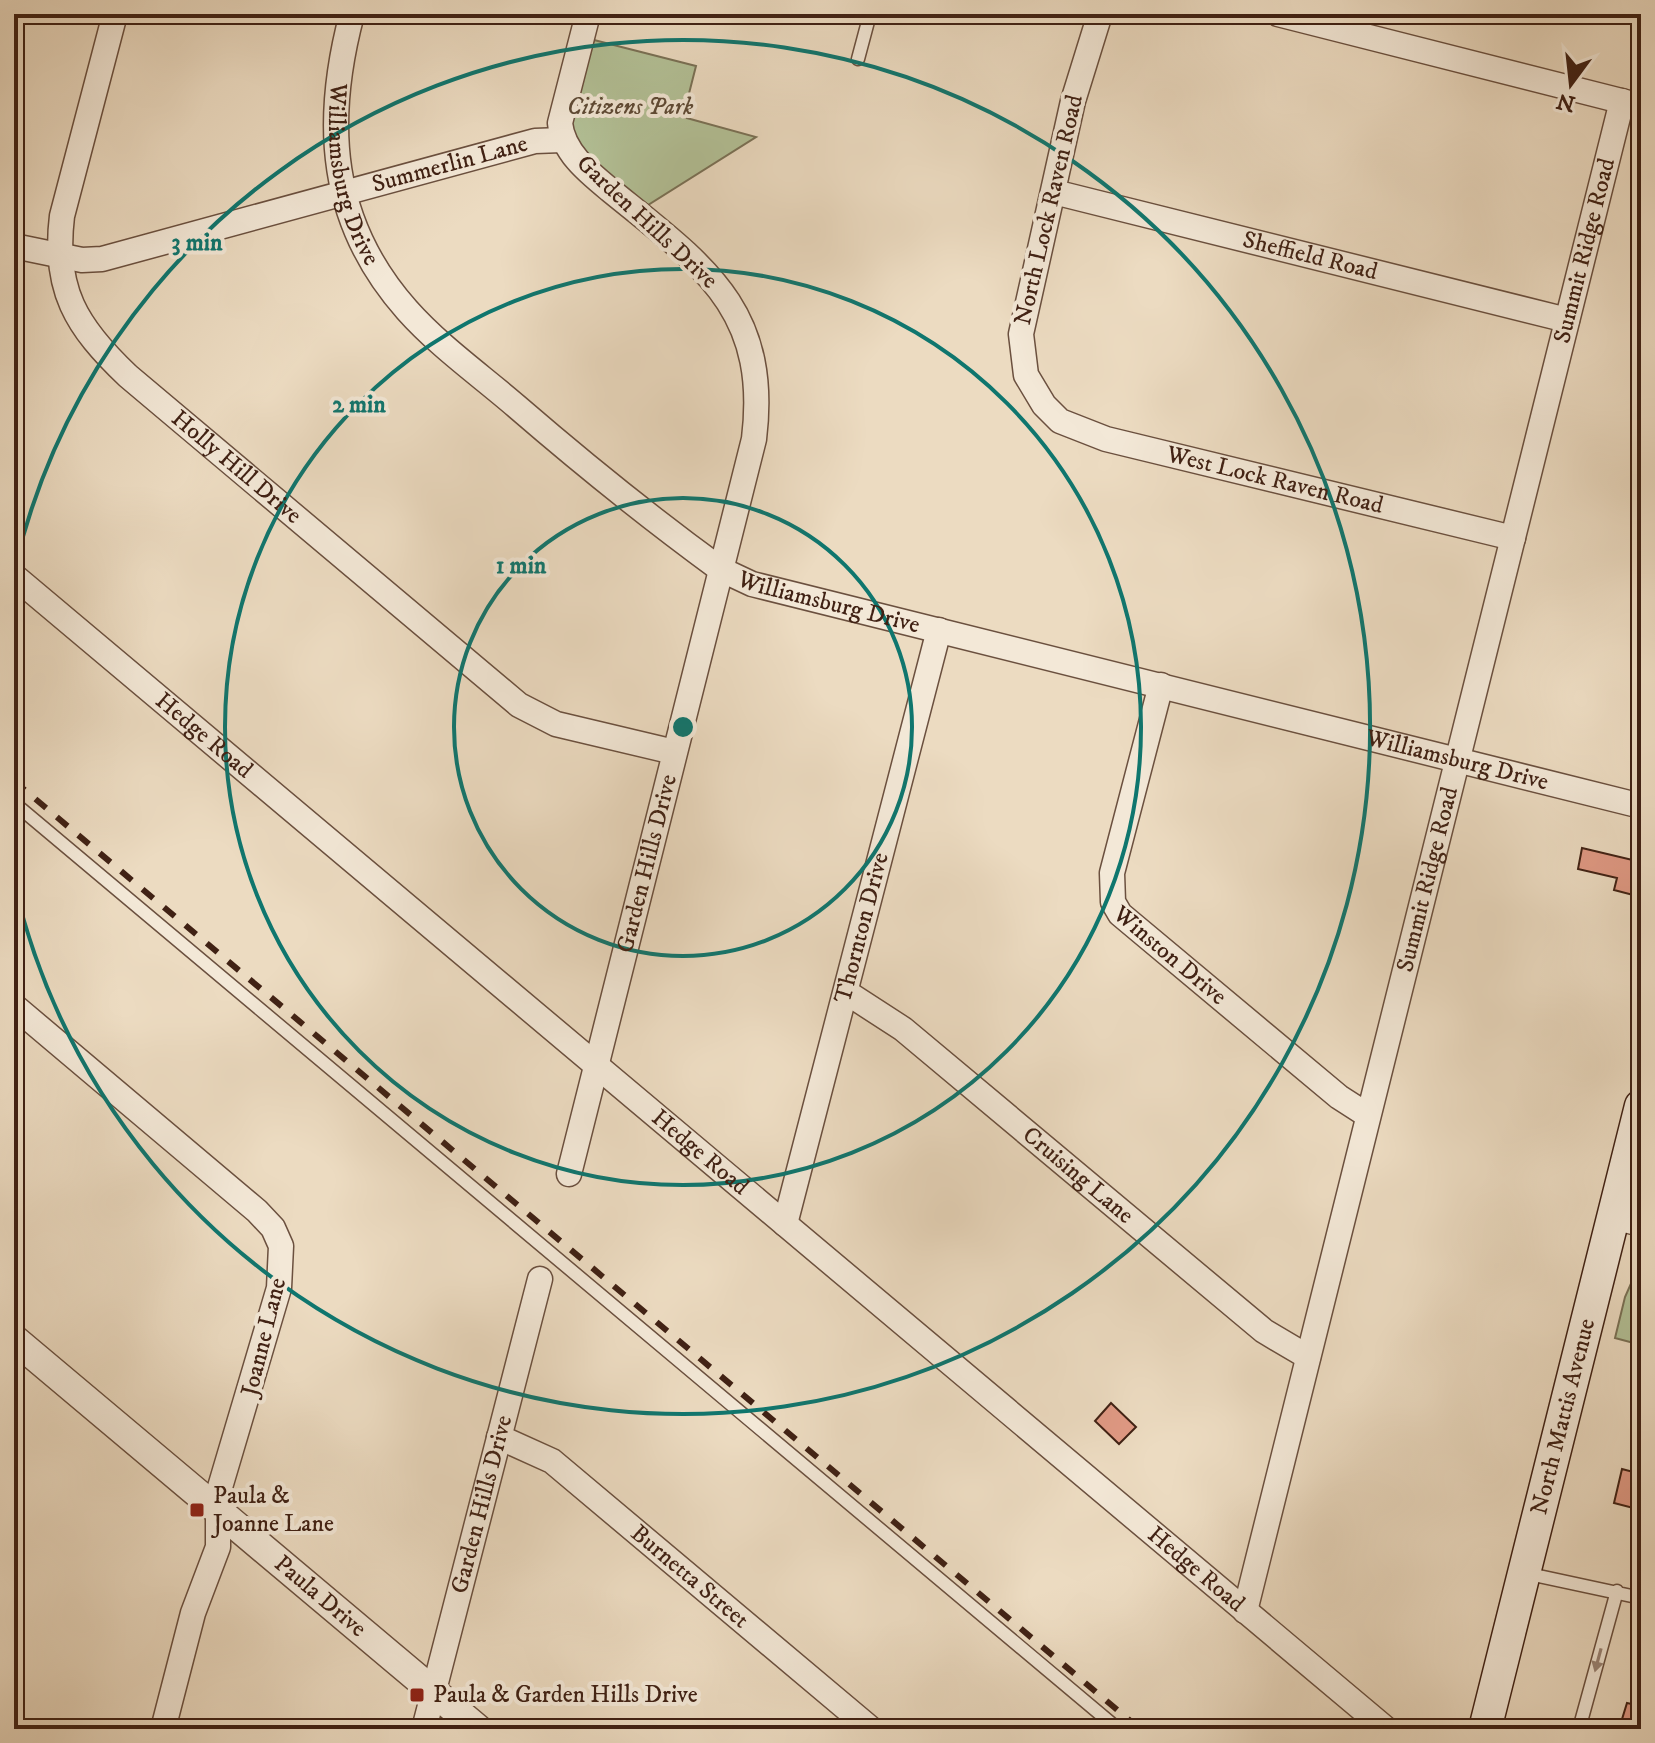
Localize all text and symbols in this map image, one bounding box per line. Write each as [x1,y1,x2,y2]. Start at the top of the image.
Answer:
north arrow [1531,44,1611,124]
street label: Williamsburg Drive [321,81,386,271]
text: N [1554,86,1578,117]
park label: Citizens Park [567,92,693,122]
street label: North Lock Raven Road [1008,92,1090,328]
street label: Summerlin Lane [369,129,531,200]
street label: Garden Hills Drive [570,149,724,295]
street label: Summit Ridge Road [1547,155,1622,346]
street label: Sheffield Road [1240,225,1381,287]
text: 3 min [172,228,223,258]
text: 2 min [332,390,386,420]
street label: Holly Hill Drive [165,404,308,531]
street label: West Lock Raven Road [1163,439,1386,521]
text: 1 min [496,551,547,581]
street label: Williamsburg Drive [731,564,923,640]
street label: Hedge Road [149,686,259,785]
centre of rings [669,713,697,741]
street label: Williamsburg Drive [1362,723,1552,797]
street label: Garden Hills Drive [610,771,684,956]
street label: Summit Ridge Road [1390,784,1465,975]
street label: Thornton Drive [828,849,896,1006]
street label: Winston Drive [1106,899,1233,1012]
street label: Hedge Road [645,1103,755,1202]
street label: Cruising Lane [1016,1120,1140,1231]
street label: Joanne Lane [234,1275,293,1401]
street label: North Mattis Avenue [1524,1315,1602,1518]
street label: Garden Hills Drive [445,1412,519,1597]
place label: Paula & Joanne Lane [211,1481,334,1539]
marker: Paula & Joanne Lane [188,1501,206,1519]
street label: Burnetta Street [624,1518,755,1635]
street label: Hedge Road [1141,1520,1251,1619]
street label: Paula Drive [268,1549,373,1644]
one-way arrow [1591,1649,1604,1673]
place label: Paula & Garden Hills Drive [433,1680,698,1710]
marker: Paula & Garden Hills Drive [408,1686,426,1704]

